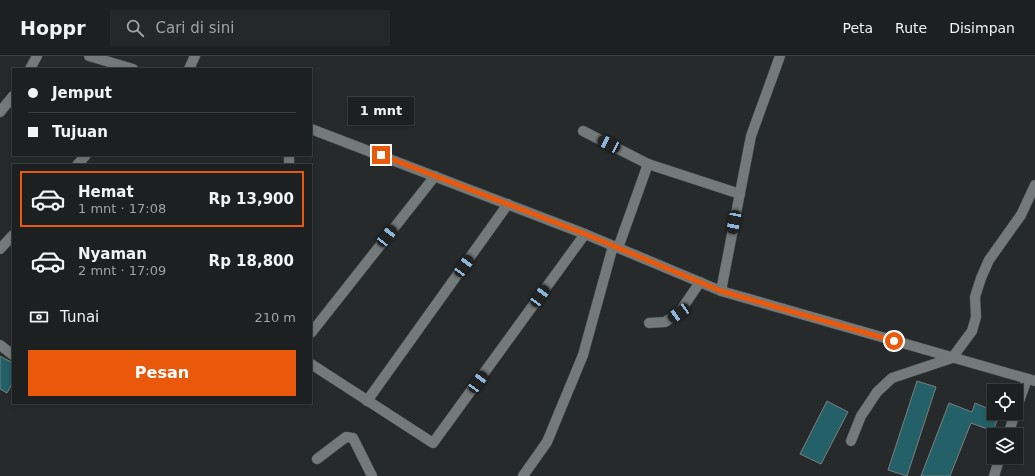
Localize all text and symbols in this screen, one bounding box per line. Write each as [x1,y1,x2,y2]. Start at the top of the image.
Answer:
search box [110,10,390,46]
text: Hoppr [20,17,86,39]
icon: search [124,17,146,39]
text: Cari di sini [156,19,234,37]
text: Peta [842,20,873,36]
text: Rute [895,20,927,36]
text: Disimpan [949,20,1015,36]
text: Jemput [52,84,112,102]
callout: 1 mnt [348,97,414,125]
text: 1 mnt [360,103,402,118]
text: Tujuan [52,123,108,141]
car [596,133,622,155]
route end [372,146,390,164]
icon: car [30,181,66,217]
text: Hemat [78,183,134,201]
text: Rp 13,900 [209,190,294,208]
text: 1 mnt · 17:08 [78,201,166,216]
car [726,209,742,235]
car [375,223,399,249]
icon: car [30,243,66,279]
text: Nyaman [78,245,147,263]
text: Rp 18,800 [209,252,294,270]
car [452,253,476,279]
text: 2 mnt · 17:09 [78,263,166,278]
car [528,283,552,309]
car [666,301,692,325]
icon: cash [28,306,50,328]
text: Tunai [60,308,99,326]
text: 210 m [254,310,296,325]
route start [885,332,903,350]
button: Pesan [28,350,296,396]
car [466,369,490,395]
map controls [987,384,1023,464]
button: locate [987,384,1023,420]
button: layers [987,428,1023,464]

